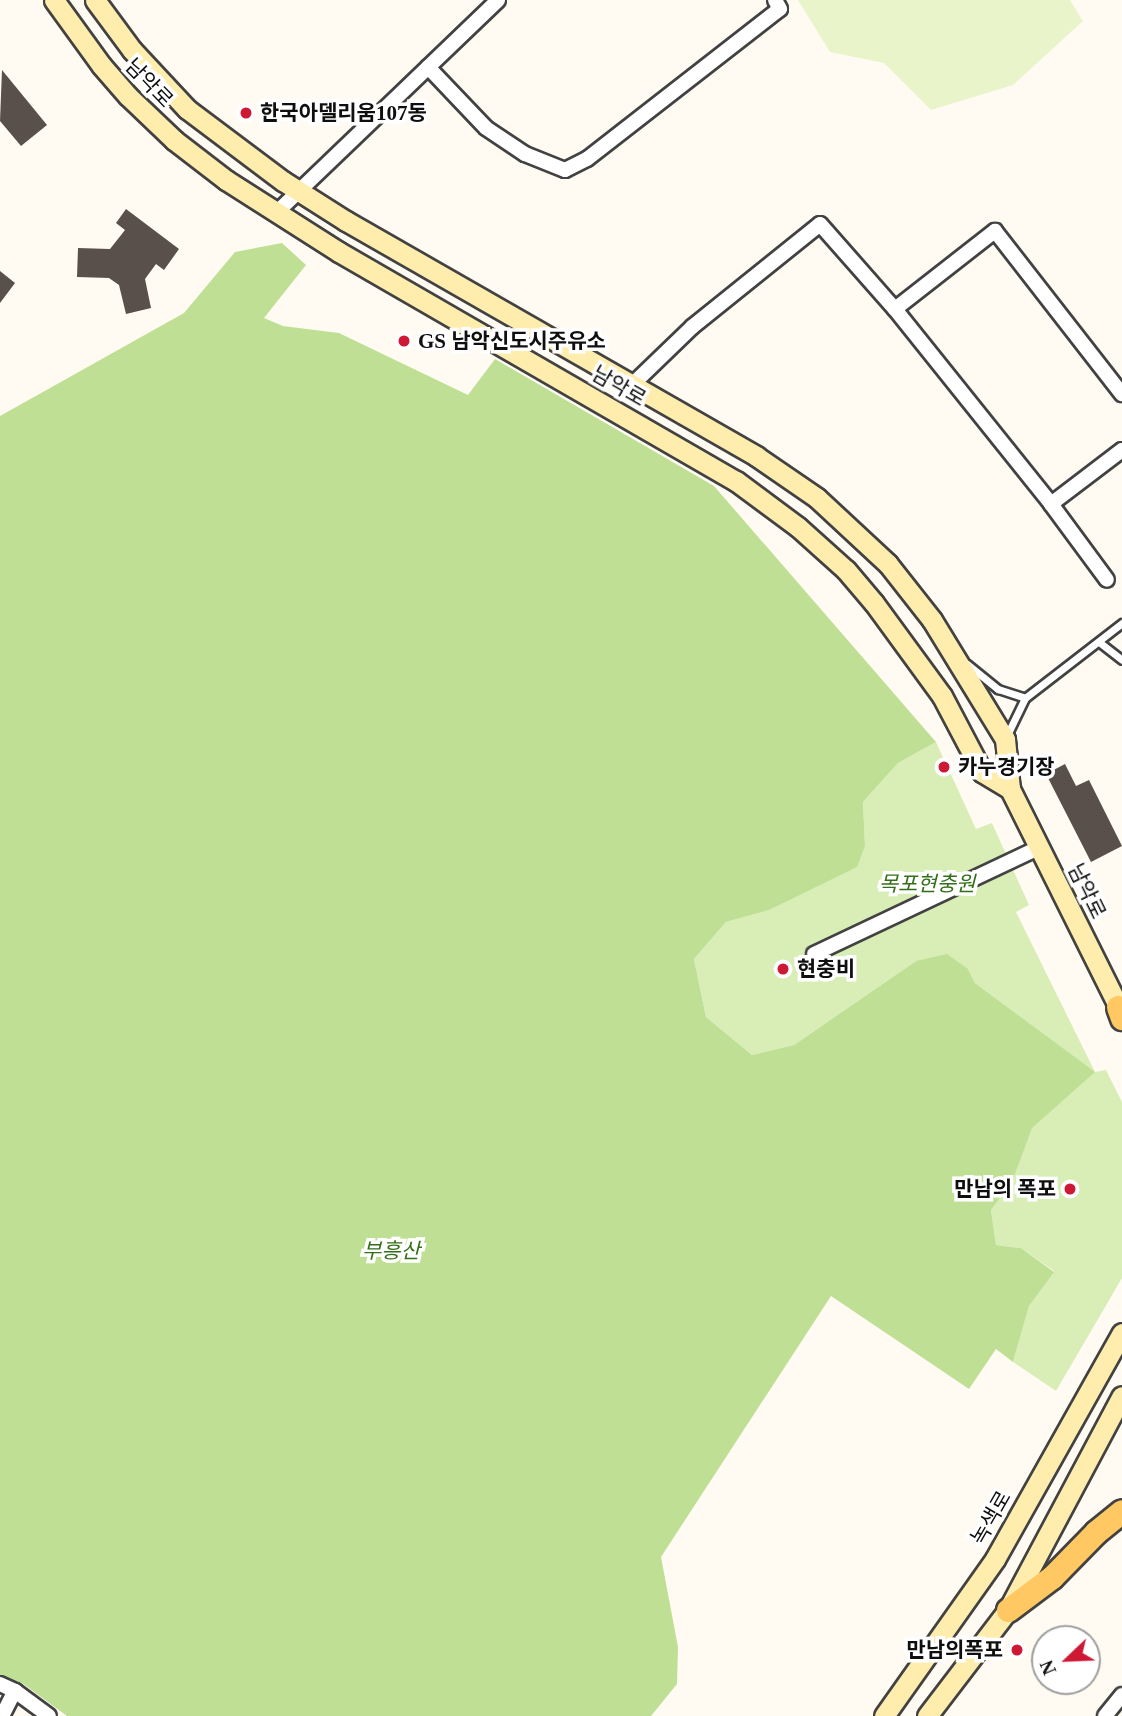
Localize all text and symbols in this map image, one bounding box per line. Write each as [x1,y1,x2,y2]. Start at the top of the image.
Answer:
street label: 남악로 [120,53,178,113]
place label: 한국아델리움107동 [260,100,427,126]
marker: 한국아델리움107동 [238,105,254,121]
place label: GS 남악신도시주유소 [418,328,606,354]
marker: GS 남악신도시주유소 [396,333,412,349]
street label: 남악로 [588,361,650,411]
place label: 카누경기장 [958,754,1055,780]
marker: 카누경기장 [936,759,952,775]
street label: 남악로 [1063,859,1111,923]
park label: 목포현충원 [879,871,975,897]
place label: 현충비 [797,956,855,982]
marker: 현충비 [775,961,791,977]
place label: 만남의 폭포 [954,1176,1056,1202]
marker: 만남의 폭포 [1062,1181,1078,1197]
park label: 부흥산 [362,1238,420,1264]
street label: 녹색로 [966,1487,1016,1549]
north arrow [1031,1625,1101,1695]
place label: 만남의폭포 [906,1637,1003,1663]
marker: 만남의폭포 [1009,1642,1025,1658]
text: N [1036,1657,1060,1678]

